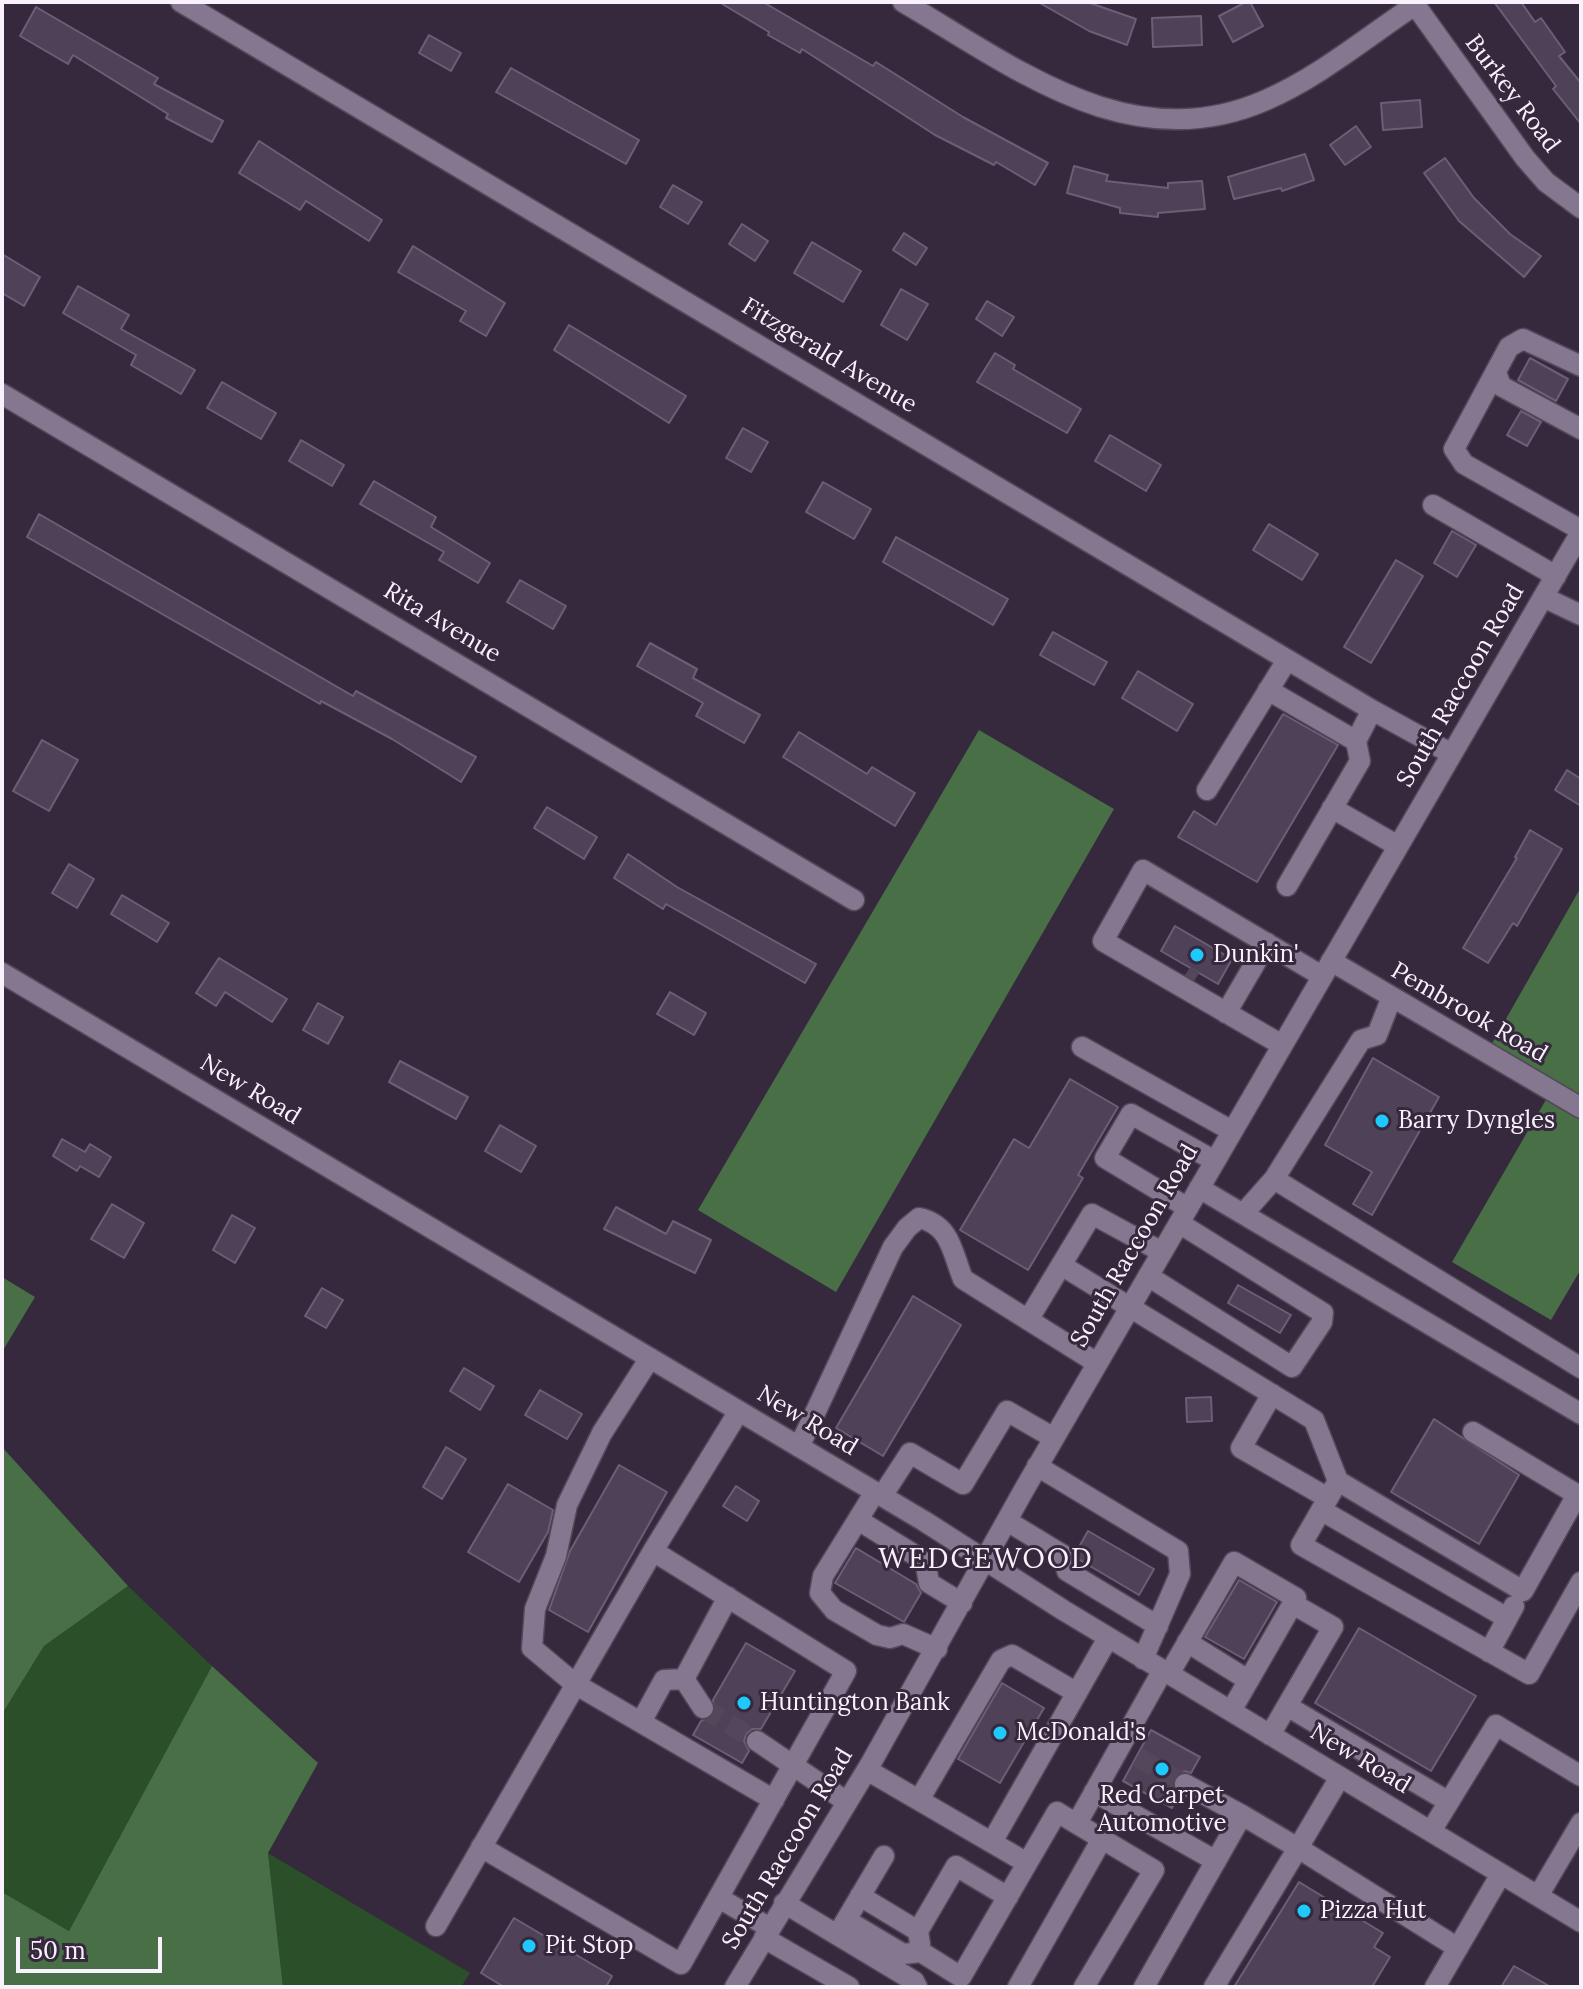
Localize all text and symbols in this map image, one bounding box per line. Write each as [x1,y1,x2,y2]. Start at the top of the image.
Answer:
street label: Burkey Road [1458,30,1566,158]
street label: Fitzgerald Avenue [736,292,922,420]
street label: Rita Avenue [378,577,506,669]
street label: South Raccoon Road [1391,579,1531,793]
place label: Dunkin' [1213,941,1299,969]
marker: Dunkin' [1188,946,1206,964]
street label: Pembrook Road [1386,957,1552,1069]
street label: New Road [195,1049,305,1131]
place label: Barry Dyngles [1398,1107,1555,1135]
marker: Barry Dyngles [1373,1112,1391,1130]
street label: South Raccoon Road [1065,1139,1205,1353]
street label: New Road [752,1380,862,1462]
district label: WEDGEWOOD [878,1543,1094,1577]
place label: Huntington Bank [760,1689,950,1717]
marker: Huntington Bank [735,1694,753,1712]
street label: New Road [1305,1718,1415,1800]
place label: McDonald's [1016,1719,1146,1747]
marker: McDonald's [991,1724,1009,1742]
street label: South Raccoon Road [717,1743,859,1955]
marker: Red Carpet Automotive [1153,1760,1171,1778]
place label: Red Carpet Automotive [1097,1782,1227,1838]
place label: Pizza Hut [1320,1897,1426,1925]
marker: Pizza Hut [1295,1902,1313,1920]
scale bar [20,1921,166,1971]
place label: Pit Stop [545,1932,633,1960]
text: 50 m [30,1935,86,1966]
marker: Pit Stop [520,1937,538,1955]

